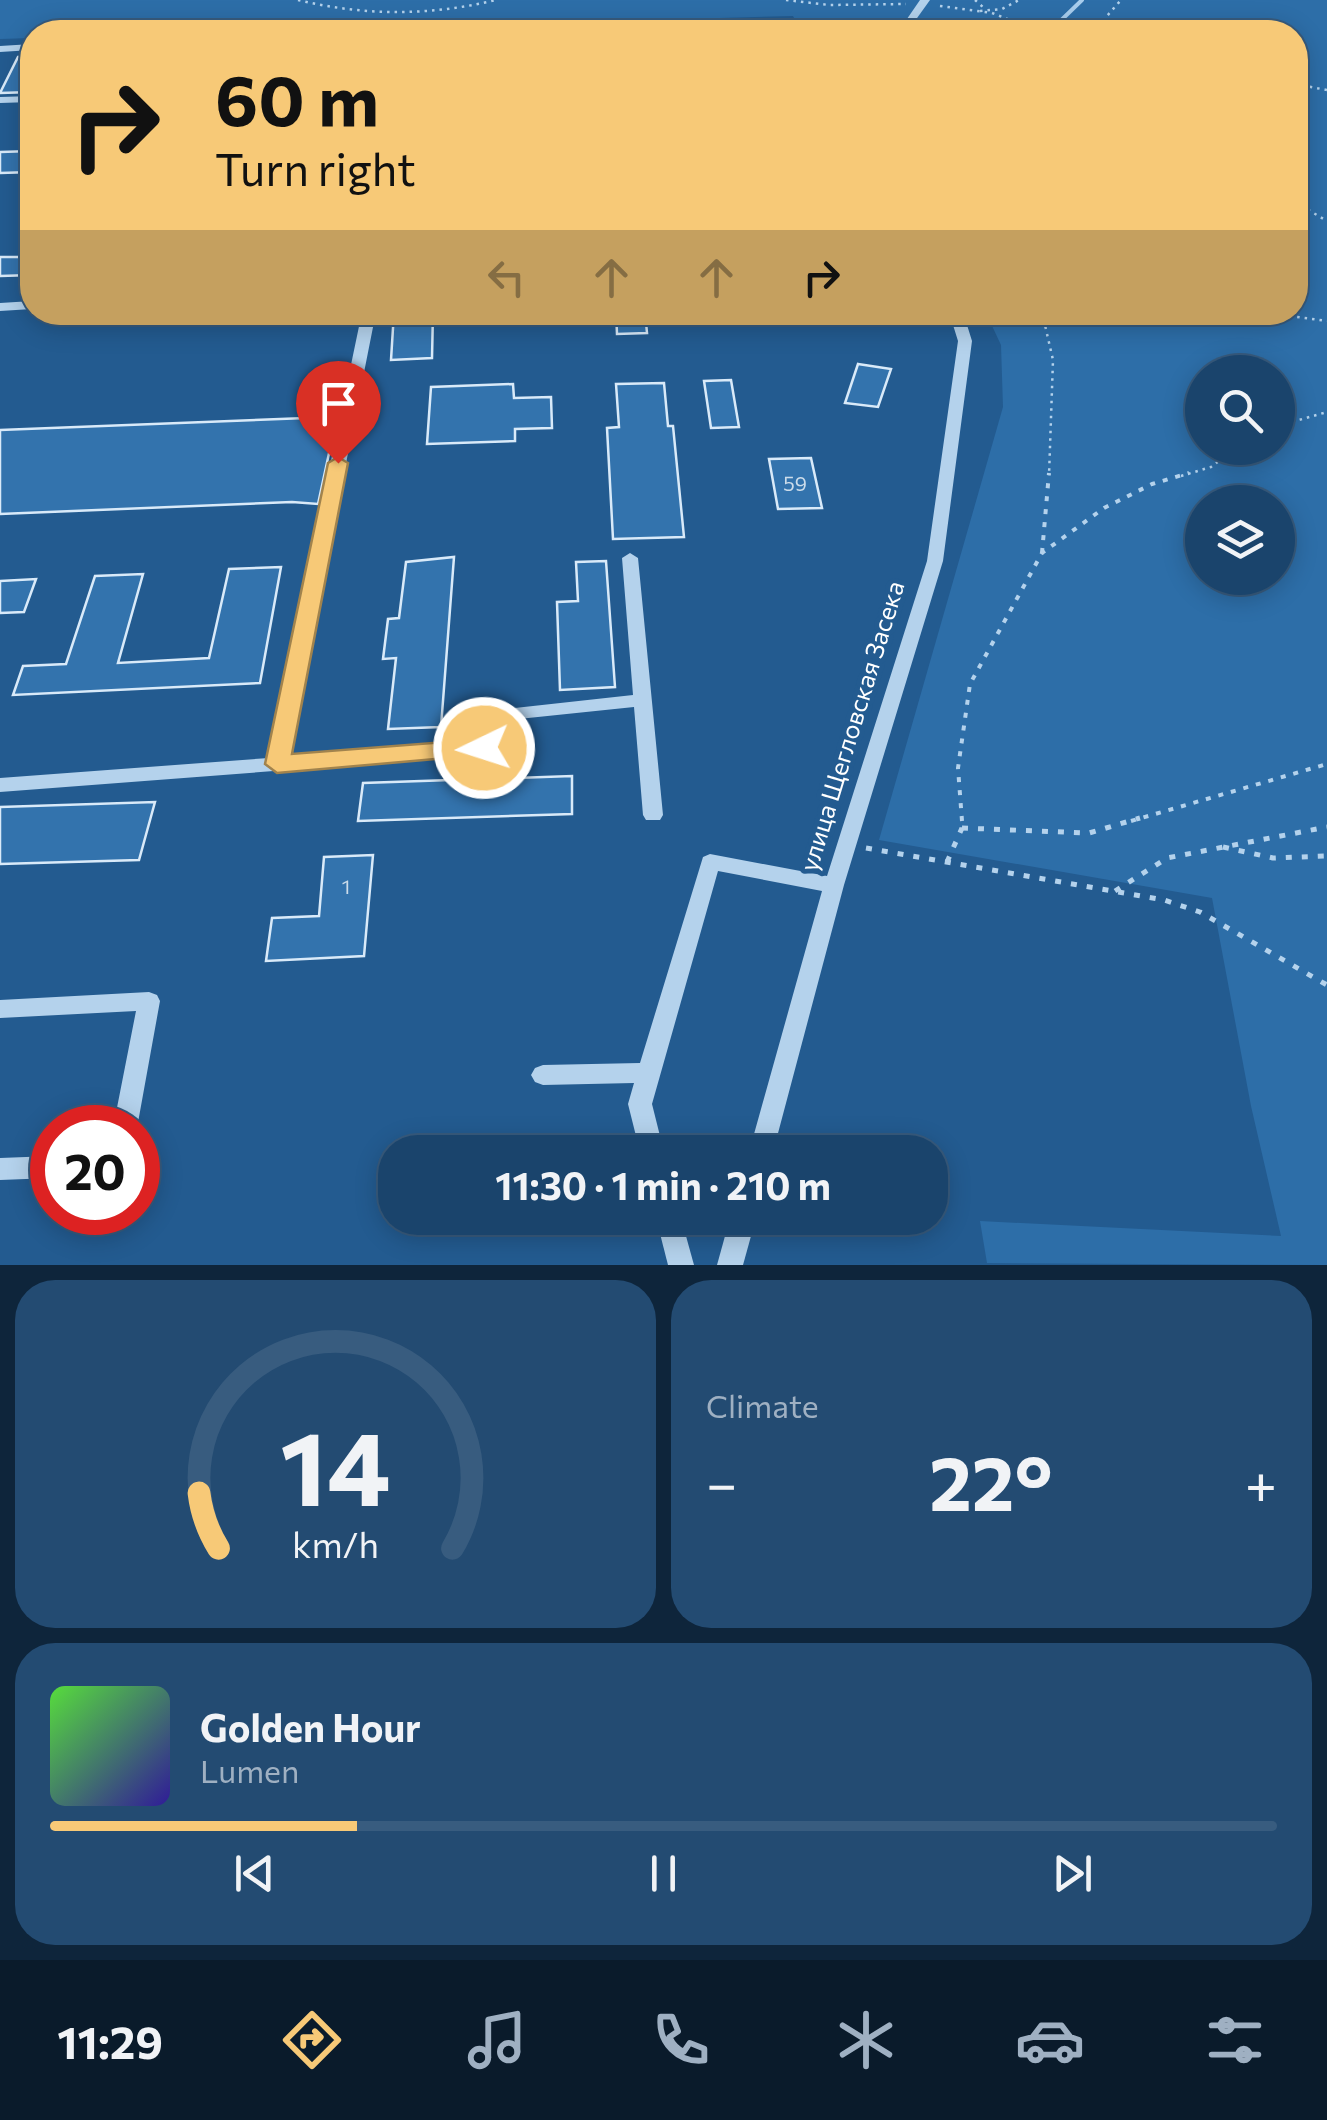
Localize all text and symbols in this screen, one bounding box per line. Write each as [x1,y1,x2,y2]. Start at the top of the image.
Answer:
text: 60 m [215,55,379,140]
icon: right [50,60,180,190]
text: Turn right [215,140,416,195]
icon: left [479,250,534,305]
icon: ahead [584,250,639,305]
icon: ahead [689,250,744,305]
icon: right [794,250,849,305]
map controls [1185,355,1295,595]
button: search [1185,355,1295,465]
pin [296,361,381,464]
icon: arrive [311,376,366,431]
house number: 59 [783,471,807,495]
button: layers [1185,485,1295,595]
street label: улица Щегловская Засека [793,577,910,874]
position arrow [432,696,536,800]
house number: 1 [342,874,350,898]
speed limit sign: 20 [30,1105,160,1235]
text: 11:30 · 1 min · 210 m [495,1161,831,1208]
text: Climate [706,1385,819,1425]
text: 14 [280,1400,391,1527]
text: 22° [929,1435,1053,1526]
text: − [706,1448,737,1515]
text: + [1245,1448,1277,1515]
text: km/h [292,1522,379,1565]
text: Golden Hour [200,1703,421,1750]
text: Lumen [200,1750,299,1790]
icon: previous [227,1846,282,1901]
icon: pause [636,1846,691,1901]
icon: next [1045,1846,1100,1901]
icon: directions [277,2005,347,2075]
icon: music [462,2005,532,2075]
icon: phone [646,2005,716,2075]
icon: climate [831,2005,901,2075]
icon: car [1015,2005,1085,2075]
icon: filters [1200,2005,1270,2075]
text: 11:29 [57,2013,163,2068]

